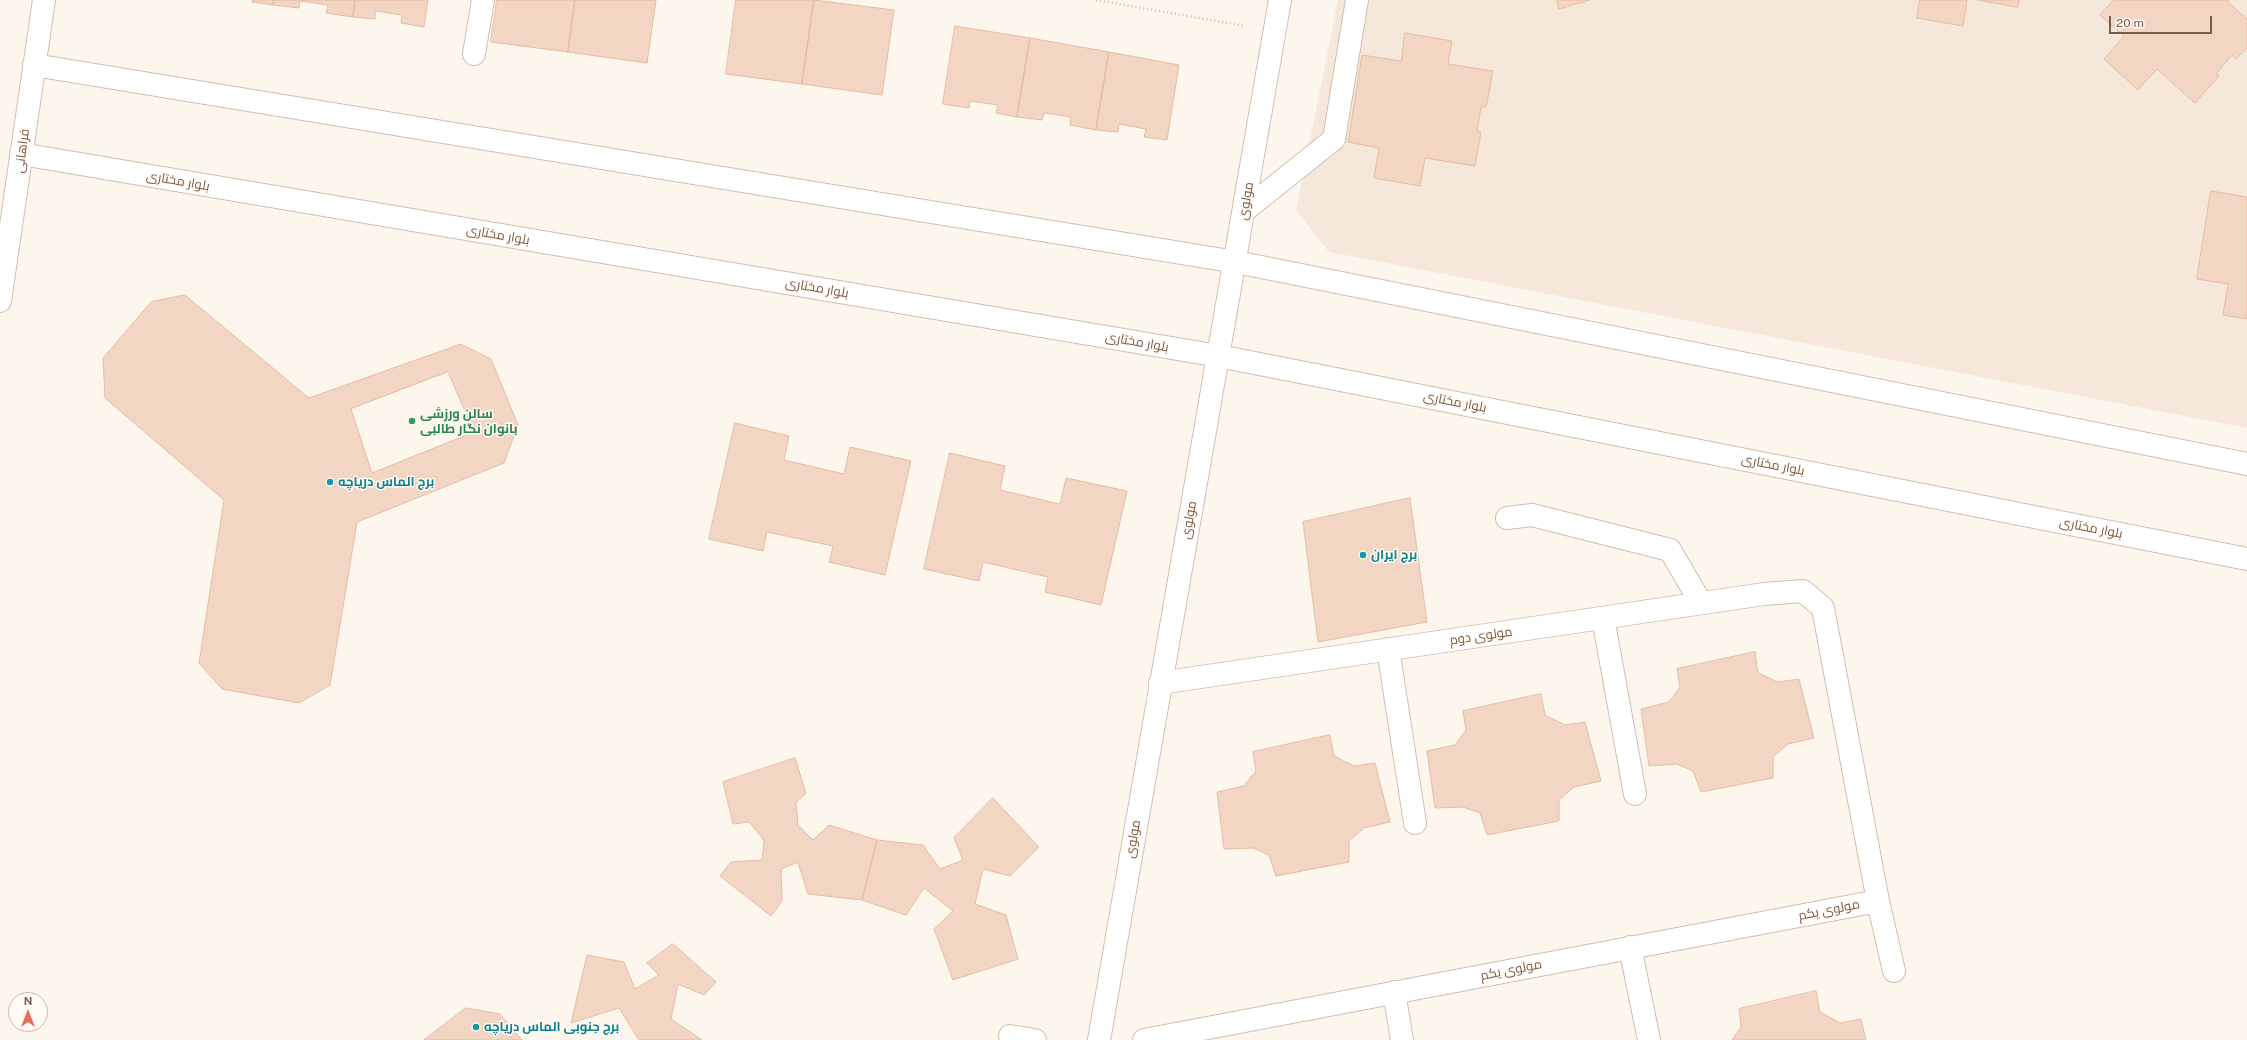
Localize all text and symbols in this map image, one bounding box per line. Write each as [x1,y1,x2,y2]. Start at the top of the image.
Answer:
scale bar [2111,8,2214,34]
text: 20 m [2116,16,2144,30]
street label: فراهانی [11,128,33,174]
street label: بلوار مختاری [145,168,211,194]
street label: مولوی [1235,181,1257,221]
street label: بلوار مختاری [465,222,531,248]
street label: بلوار مختاری [784,275,850,301]
street label: بلوار مختاری [1104,329,1170,355]
street label: بلوار مختاری [1422,388,1488,416]
place label: سالن ورزشی بانوان نگار طالبی [420,406,517,437]
marker: سالن ورزشی بانوان نگار طالبی [407,416,417,426]
street label: بلوار مختاری [1740,451,1806,479]
place label: برج الماس دریاچه [338,474,434,490]
marker: برج الماس دریاچه [325,477,335,487]
street label: مولوی [1178,500,1200,540]
street label: بلوار مختاری [2058,514,2124,542]
place label: برج ایران [1371,547,1417,563]
marker: برج ایران [1358,550,1368,560]
street label: مولوی دوم [1449,624,1513,648]
street label: مولوی [1122,819,1144,859]
street label: مولوی یکم [1797,896,1861,924]
street label: مولوی یکم [1479,956,1543,984]
north arrow [8,992,48,1032]
text: N [24,995,32,1007]
place label: برج جنوبی الماس دریاچه [484,1019,619,1035]
marker: برج جنوبی الماس دریاچه [471,1022,481,1032]

